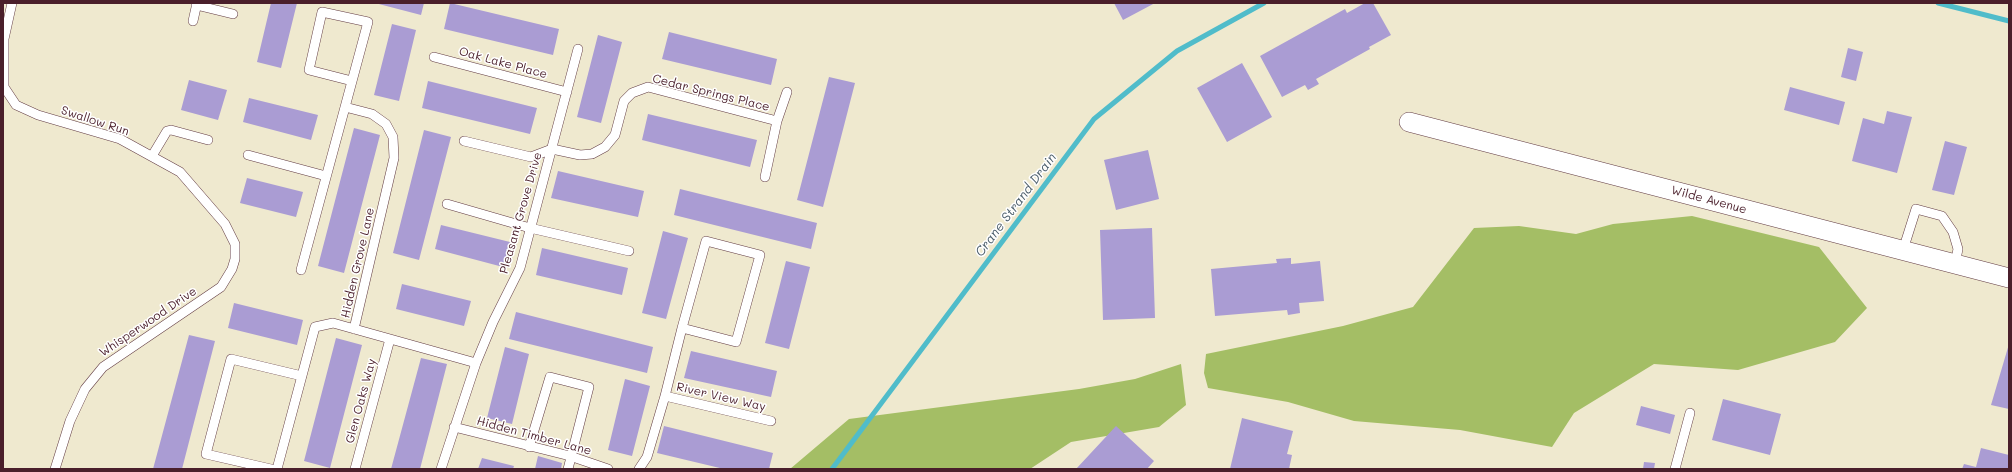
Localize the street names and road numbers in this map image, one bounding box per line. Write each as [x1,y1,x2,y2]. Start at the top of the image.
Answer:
street label: Oak Lake Place [457,44,549,82]
street label: Cedar Springs Place [651,71,771,115]
street label: Swallow Run [59,103,131,139]
street label: Pleasant Grove Drive [497,151,545,275]
street label: Wilde Avenue [1670,183,1748,217]
street label: Hidden Grove Lane [338,206,378,320]
street label: Whisperwood Drive [97,284,199,360]
street label: Glen Oaks Way [343,357,379,445]
street label: River View Way [675,380,767,414]
street label: Hidden Timber Lane [475,414,593,458]

